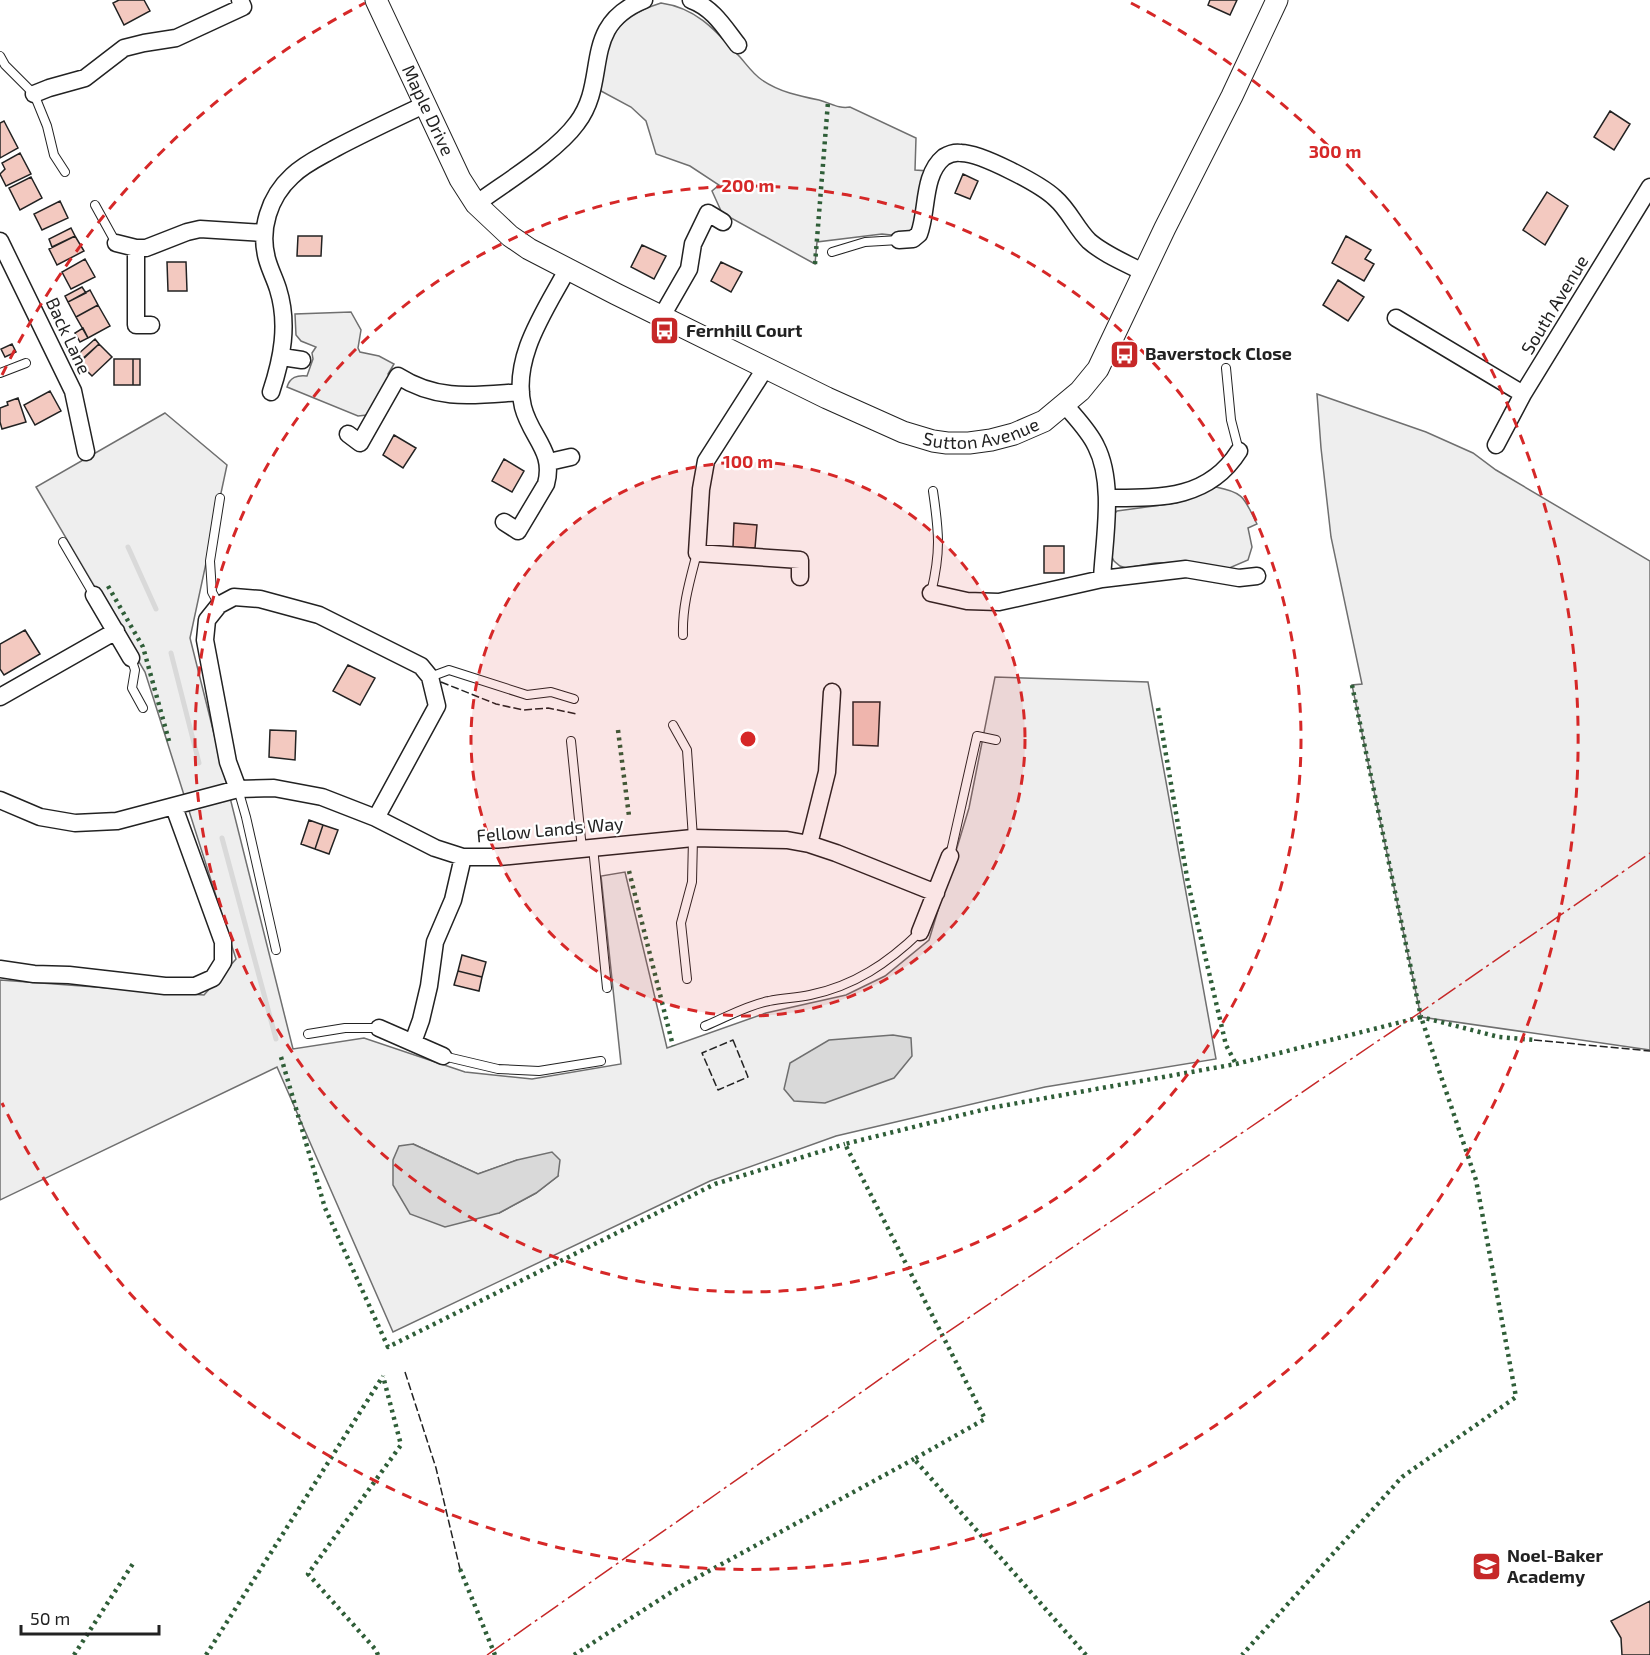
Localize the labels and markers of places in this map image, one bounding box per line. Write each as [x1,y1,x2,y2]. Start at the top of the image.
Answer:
bus stop icon: Fernhill Court [649,315,681,347]
place label: Fernhill Court [686,319,803,341]
bus stop icon: Baverstock Close [1108,338,1140,370]
place label: Baverstock Close [1145,342,1292,364]
centre of rings [738,729,758,749]
place label: Noel-Baker Academy [1507,1544,1604,1587]
school or university icon: Noel-Baker Academy [1470,1550,1502,1582]

